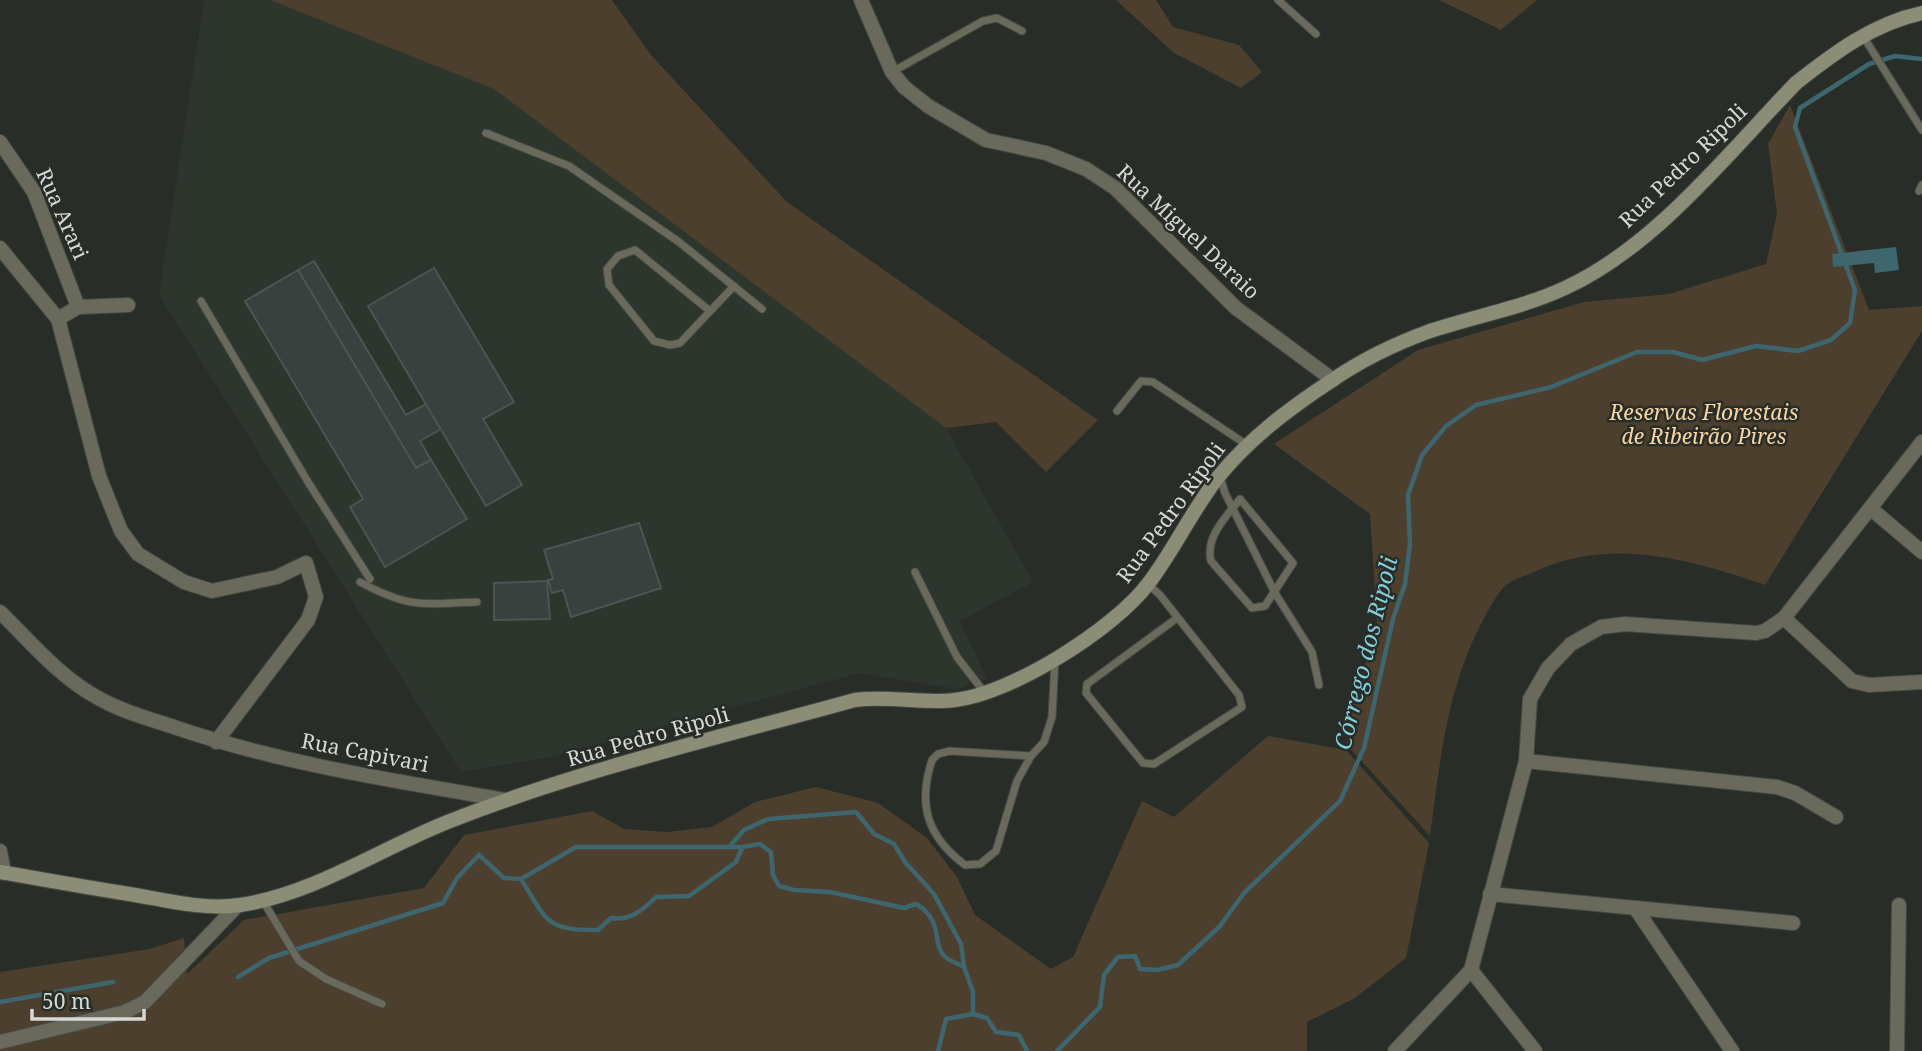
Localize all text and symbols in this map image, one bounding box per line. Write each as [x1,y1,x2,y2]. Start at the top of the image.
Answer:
street label: Rua Pedro Ripoli [1612,97,1752,234]
street label: Rua Miguel Daraio [1111,158,1266,305]
street label: Rua Arari [30,164,96,264]
park label: Reservas Florestais de Ribeirão Pires [1608,398,1799,450]
street label: Rua Pedro Ripoli [1110,436,1231,588]
water label: Córrego dos Ripoli [1326,553,1404,753]
street label: Rua Pedro Ripoli [563,699,732,773]
street label: Rua Capivari [299,726,432,778]
scale bar [32,978,144,1022]
text: 50 m [42,987,91,1015]

